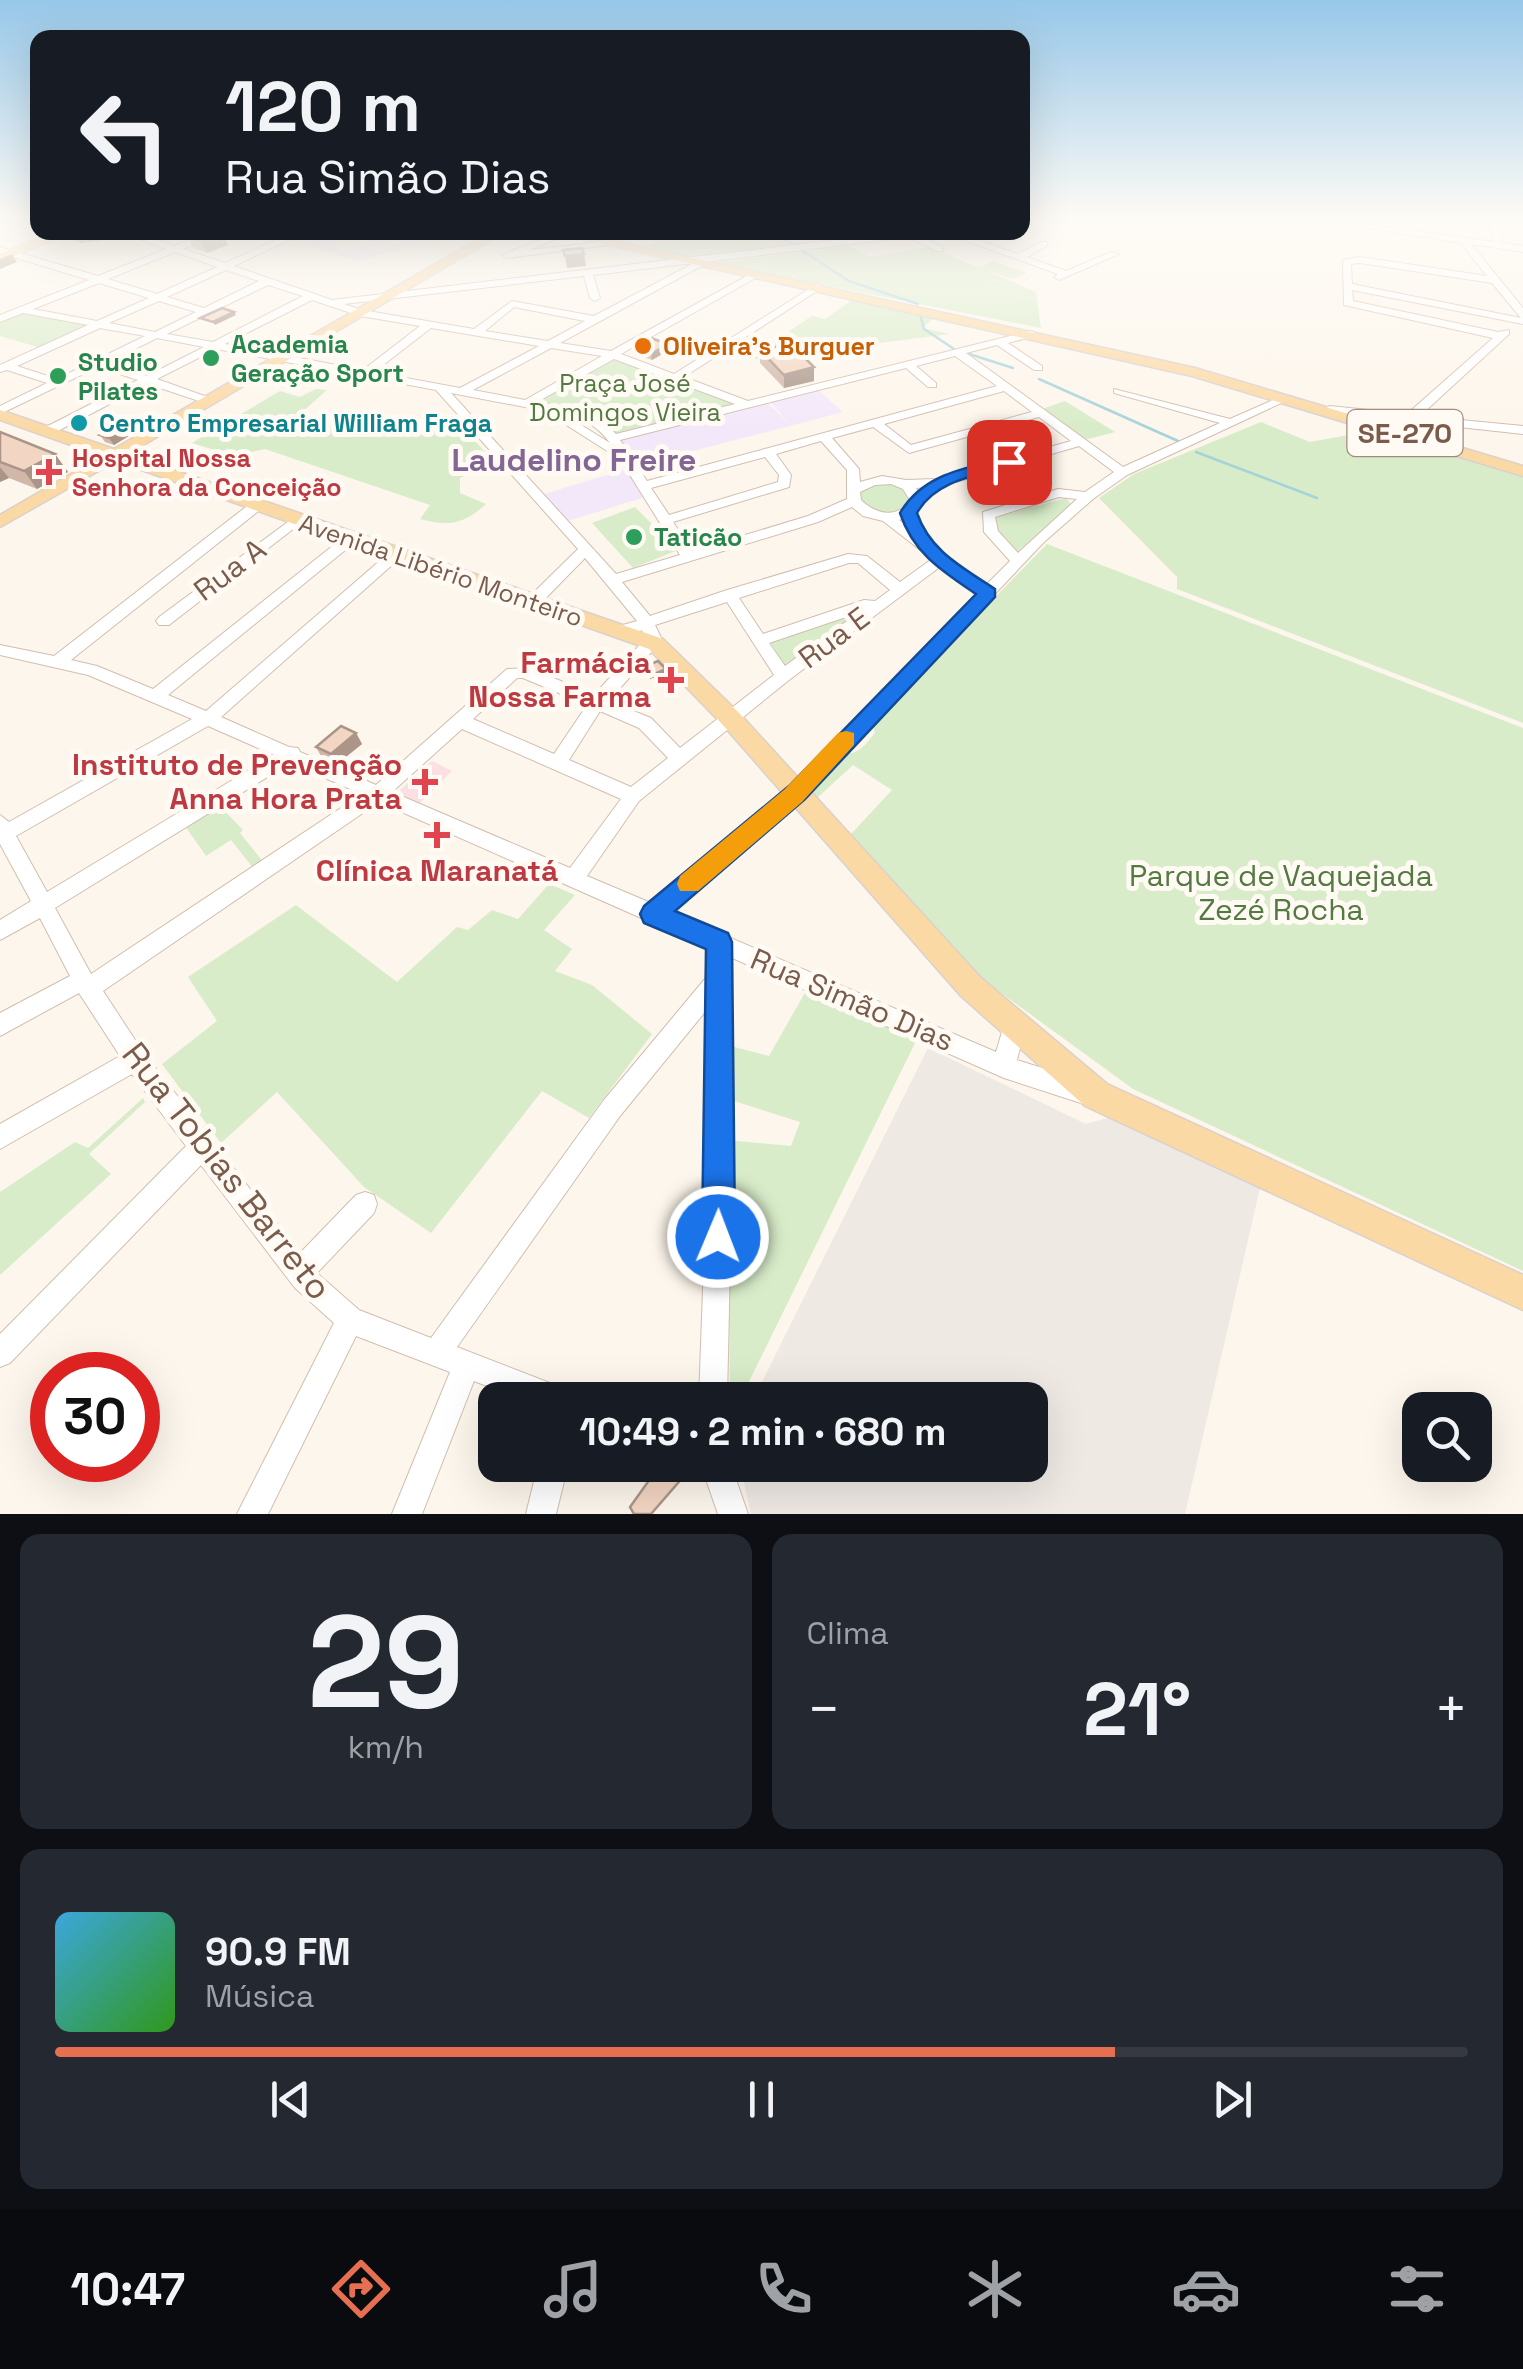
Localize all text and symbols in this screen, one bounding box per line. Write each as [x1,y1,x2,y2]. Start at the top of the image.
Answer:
text: 120 m [225,62,421,151]
icon: left [60,70,190,200]
text: Rua Simão Dias [225,149,551,206]
place label: Academia Geração Sport [231,328,404,389]
place label: Oliveira's Burguer [663,330,875,362]
marker: Oliveira's Burguer [632,335,654,357]
place label: Studio Pilates [78,346,158,407]
marker: Academia Geração Sport [200,347,222,369]
marker: Studio Pilates [47,365,69,387]
park label: Praça José Domingos Vieira [529,367,721,428]
place label: Centro Empresarial William Fraga [99,407,492,439]
road number: SE-270 [1348,410,1462,456]
marker: Centro Empresarial William Fraga [68,412,90,434]
pin [967,420,1052,505]
icon: arrive [982,435,1037,490]
district label: Laudelino Freire [451,440,697,480]
place label: Hospital Nossa Senhora da Conceição [72,442,342,503]
marker: Hospital Nossa Senhora da Conceição [36,459,62,485]
street label: Avenida Libério Monteiro [295,506,587,634]
place label: Taticão [654,521,742,553]
marker: Taticão [623,526,645,548]
street label: Rua A [186,530,274,609]
street label: Rua E [790,598,877,677]
place label: Farmácia Nossa Farma [468,643,651,716]
marker: Farmácia Nossa Farma [660,669,682,691]
place label: Instituto de Prevenção Anna Hora Prata [72,745,402,818]
marker: Instituto de Prevenção Anna Hora Prata [412,769,438,795]
marker: Clínica Maranatá [424,822,450,848]
place label: Clínica Maranatá [316,851,558,890]
park label: Parque de Vaquejada Zezé Rocha [1129,856,1433,929]
street label: Rua Simão Dias [745,939,960,1060]
street label: Rua Tobias Barreto [113,1033,341,1309]
position arrow [666,1185,770,1289]
speed limit sign: 30 [30,1352,160,1482]
map controls [1402,1392,1492,1482]
button: search [1402,1392,1492,1482]
text: 10:49 · 2 min · 680 m [579,1408,947,1456]
text: 29 [307,1579,464,1745]
text: Clima [807,1613,889,1653]
text: 21° [1083,1661,1191,1757]
text: − [807,1674,841,1744]
text: + [1434,1674,1468,1744]
text: km/h [348,1727,424,1767]
text: 90.9 FM [205,1928,351,1976]
text: Música [205,1976,315,2016]
icon: previous [263,2072,318,2127]
icon: pause [734,2072,789,2127]
icon: next [1205,2072,1260,2127]
icon: directions [326,2254,396,2324]
icon: music [538,2254,608,2324]
icon: phone [749,2254,819,2324]
icon: climate [960,2254,1030,2324]
icon: car [1171,2254,1241,2324]
icon: filters [1382,2254,1452,2324]
text: 10:47 [71,2261,185,2318]

